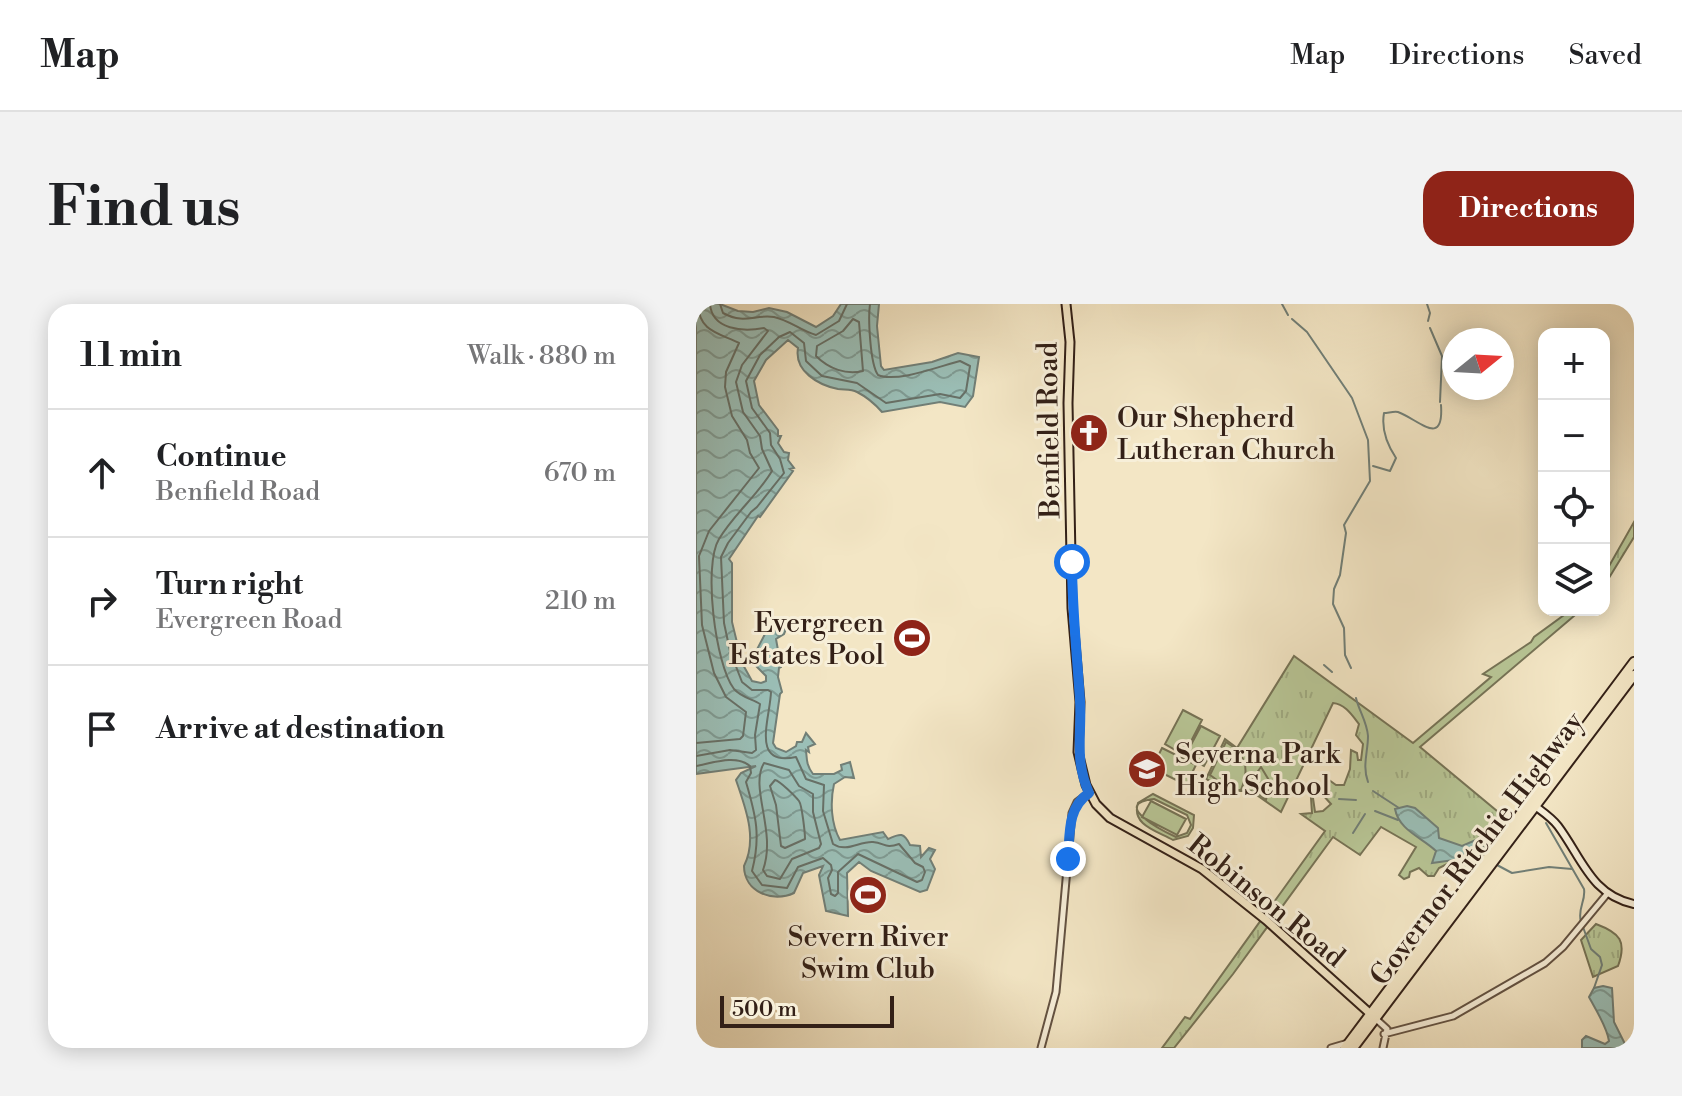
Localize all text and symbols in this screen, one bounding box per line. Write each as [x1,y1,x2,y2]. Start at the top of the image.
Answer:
text: Map [40,32,120,79]
text: Map [1290,38,1345,73]
text: Directions [1389,38,1524,73]
text: Saved [1568,38,1642,73]
button: Directions [1423,171,1634,246]
text: Find us [48,173,241,243]
north arrow [1442,328,1514,400]
map controls [1538,328,1610,616]
button: + [1538,328,1610,400]
text: 11 min [80,335,182,377]
text: Walk · 880 m [467,340,616,372]
street label: Benfield Road [1030,341,1069,520]
button: − [1538,400,1610,472]
place label: Our Shepherd Lutheran Church [1117,401,1336,468]
church icon: Our Shepherd Lutheran Church [1068,412,1110,454]
text: Continue [156,438,287,476]
icon: ahead [80,451,124,495]
text: 670 m [544,457,616,489]
button: locate [1538,472,1610,544]
text: Benfield Road [156,476,320,508]
route start [1054,544,1090,580]
button: layers [1538,544,1610,616]
text: Turn right [156,566,303,604]
icon: right [80,579,124,623]
text: 210 m [545,585,616,617]
text: Evergreen Road [156,604,342,636]
place label: Evergreen Estates Pool [729,606,884,673]
sports icon: Evergreen Estates Pool [891,617,933,659]
street label: Governor Ritchie Highway [1363,705,1592,993]
icon: arrive [80,707,124,751]
text: Arrive at destination [156,710,445,748]
place label: Severna Park High School [1175,737,1342,804]
school or university icon: Severna Park High School [1126,748,1168,790]
street label: Robinson Road [1180,827,1352,975]
route end [1050,841,1086,877]
sports icon: Severn River Swim Club [847,874,889,916]
place label: Severn River Swim Club [787,920,949,987]
scale bar [720,992,894,1028]
text: 500 m [732,996,797,1023]

